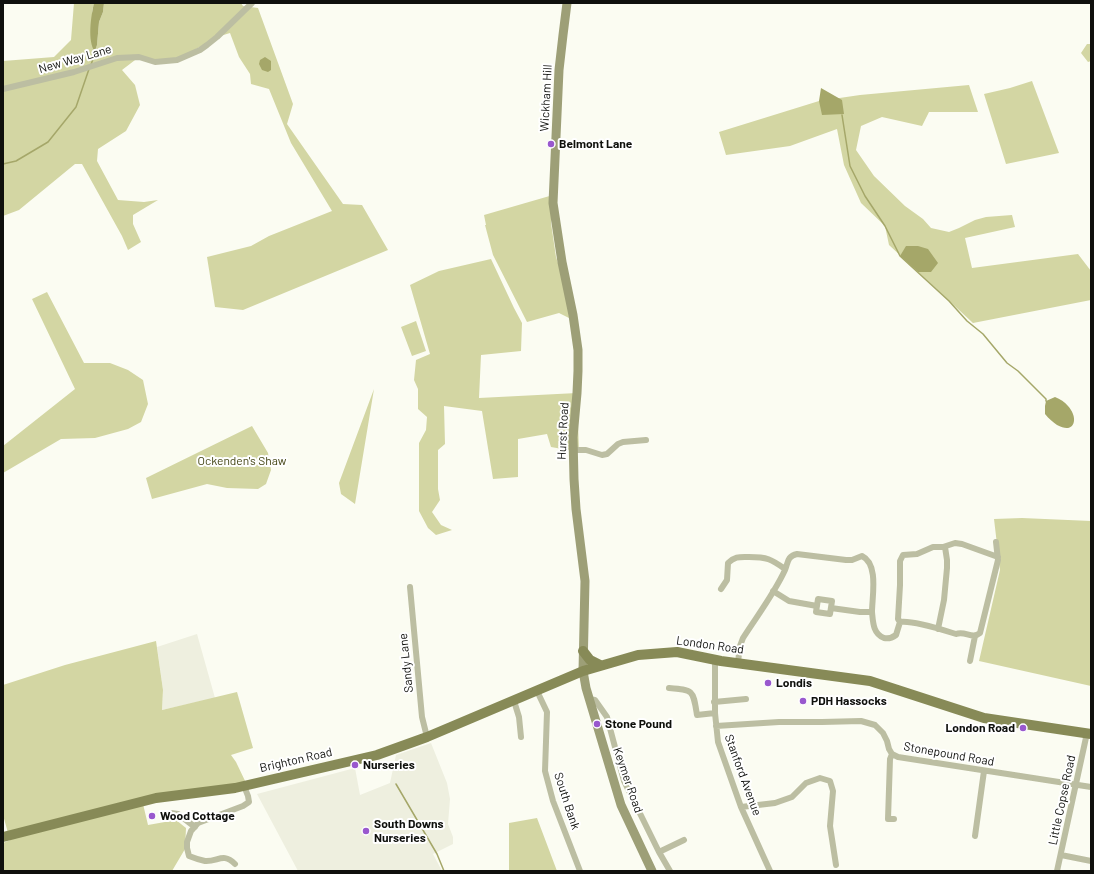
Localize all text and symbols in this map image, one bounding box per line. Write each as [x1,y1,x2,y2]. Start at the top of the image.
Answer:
street label: New Way Lane [37,42,113,76]
street label: Wickham Hill [537,64,555,132]
place label: Belmont Lane [559,137,632,151]
marker: Belmont Lane [546,139,556,149]
street label: Hurst Road [554,402,572,460]
park label: Ockenden's Shaw [198,454,286,468]
street label: Sandy Lane [396,633,416,693]
street label: London Road [675,633,745,657]
place label: Londis [776,676,812,690]
marker: Londis [763,678,773,688]
place label: PDH Hassocks [811,694,887,708]
marker: PDH Hassocks [798,696,808,706]
place label: Stone Pound [605,717,672,731]
marker: Stone Pound [592,719,602,729]
place label: London Road [945,721,1015,735]
marker: London Road [1018,723,1028,733]
street label: Stanford Avenue [722,732,764,818]
street label: Stonepound Road [902,739,996,769]
street label: Brighton Road [258,745,334,775]
street label: Keymer Road [610,745,646,815]
street label: Little Copse Road [1045,754,1079,846]
place label: Nurseries [363,758,415,772]
marker: Nurseries [350,760,360,770]
street label: South Bank [551,771,583,831]
place label: Wood Cottage [160,809,235,823]
marker: Wood Cottage [147,811,157,821]
place label: South Downs Nurseries [374,817,444,845]
marker: South Downs Nurseries [361,826,371,836]

